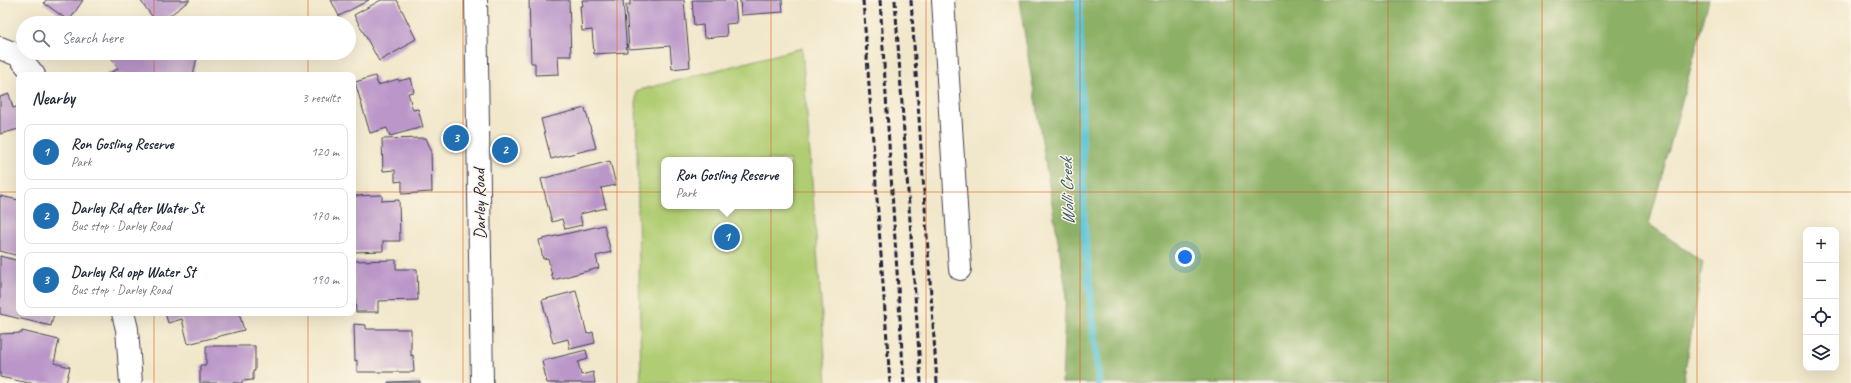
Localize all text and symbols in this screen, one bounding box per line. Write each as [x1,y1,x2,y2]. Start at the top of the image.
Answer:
search box [16,16,356,60]
icon: search [30,27,52,49]
text: Search here [62,29,123,48]
text: Nearby [32,88,75,109]
text: 3 results [302,90,340,106]
pin: 3 [443,123,469,153]
text: Ron Gosling Reserve [71,135,173,154]
pin: 2 [492,135,518,165]
text: 1 [43,144,49,160]
text: 120 m [311,144,339,160]
text: Park [71,154,92,170]
water label: Wolli Creek [1055,155,1079,226]
popup [661,157,793,209]
street label: Darley Road [468,166,491,240]
text: Ron Gosling Reserve [676,166,778,185]
text: Park [676,185,696,201]
text: Darley Rd after Water St [71,199,203,218]
text: 2 [43,208,49,224]
text: 170 m [311,208,339,224]
text: Bus stop · Darley Road [71,218,171,234]
pin: 1 [714,222,740,252]
map controls [1803,227,1839,371]
button: + [1803,227,1839,263]
your location [1175,247,1195,267]
text: Darley Rd opp Water St [71,263,195,282]
button: − [1803,263,1839,299]
text: 3 [43,272,49,288]
text: 190 m [311,272,339,288]
text: Bus stop · Darley Road [71,282,171,298]
button: locate [1803,299,1839,335]
button: layers [1803,335,1839,371]

